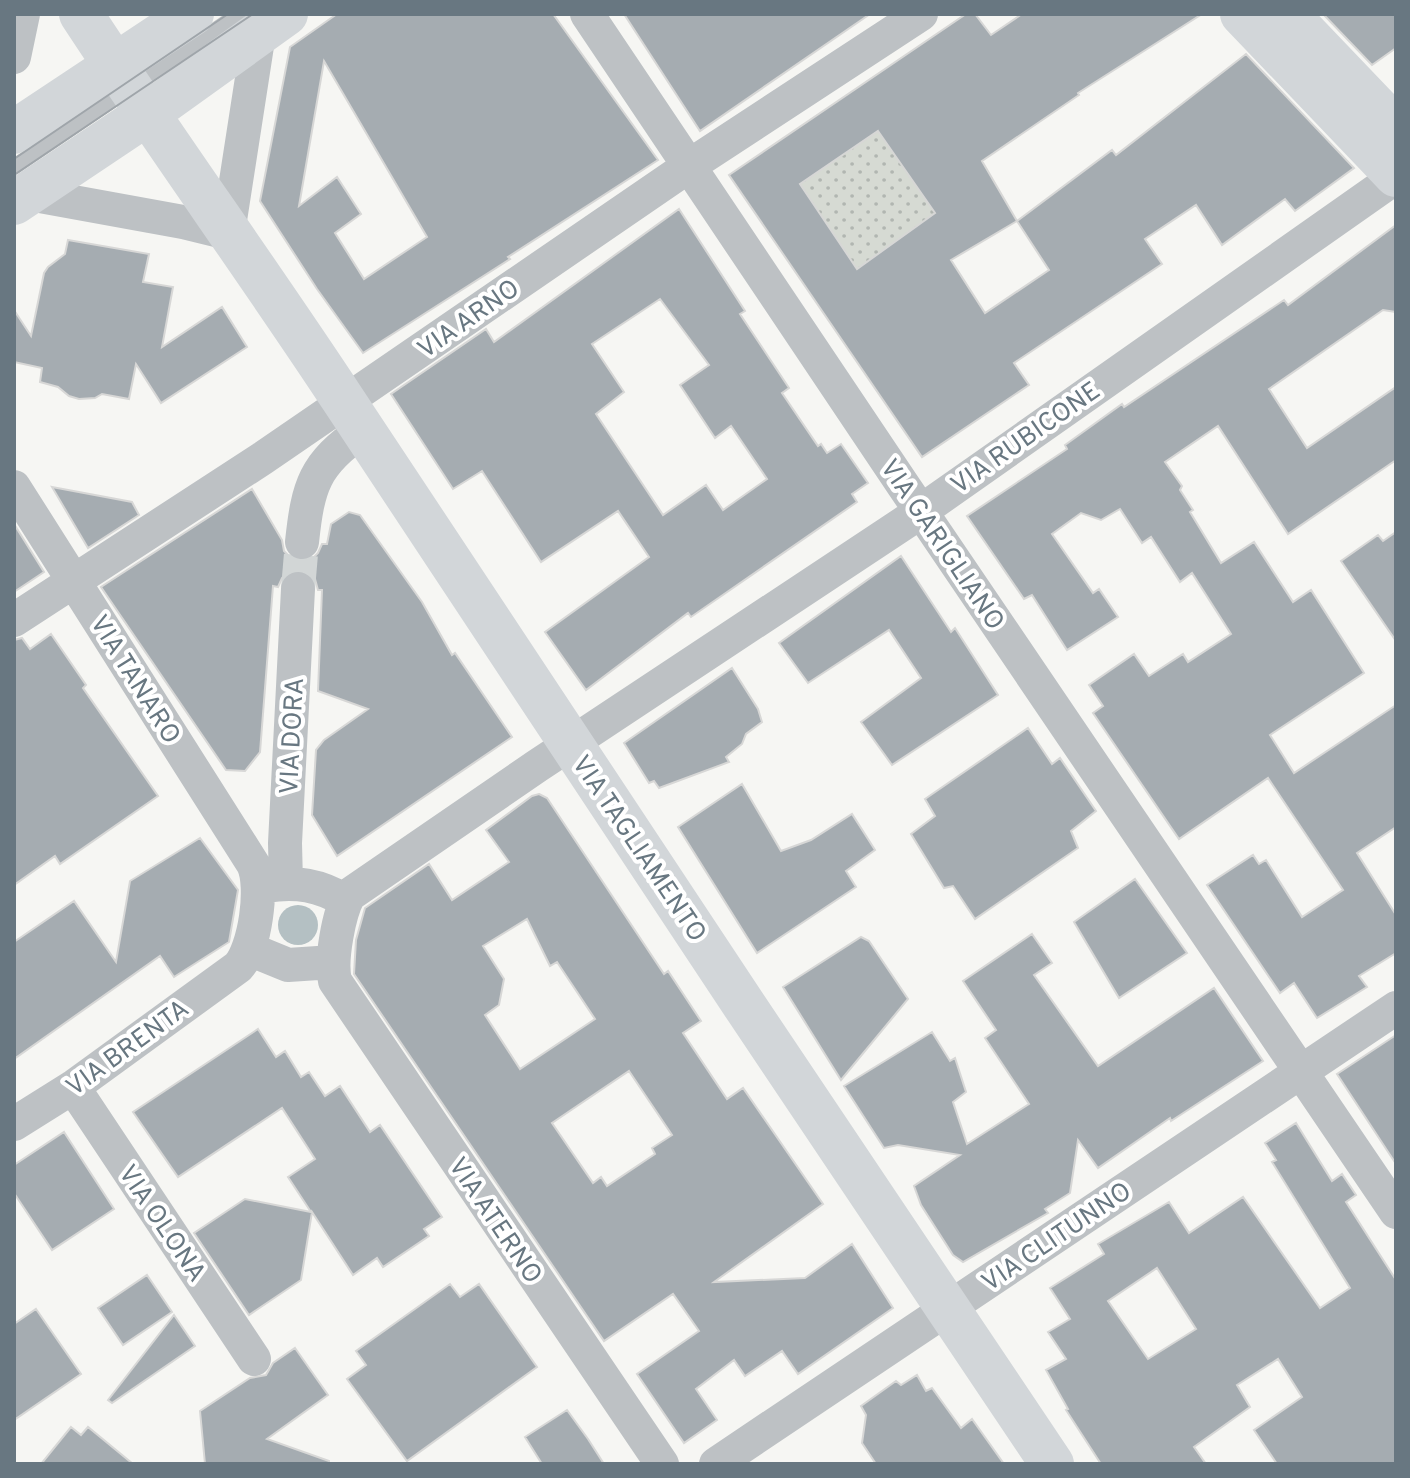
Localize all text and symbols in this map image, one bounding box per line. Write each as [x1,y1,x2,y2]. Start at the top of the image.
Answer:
street label: VIA ARNO [412,273,527,367]
street label: VIA RUBICONE [945,375,1108,503]
street label: VIA GARIGLIANO [872,454,1010,637]
street label: VIA TANARO [81,610,187,751]
street label: VIA DORA [274,677,313,796]
street label: VIA TAGLIAMENTO [563,750,713,949]
street label: VIA BRENTA [60,993,197,1105]
street label: VIA ATERNO [440,1152,548,1291]
street label: VIA OLONA [110,1160,212,1289]
street label: VIA CLITUNNO [976,1176,1139,1300]

